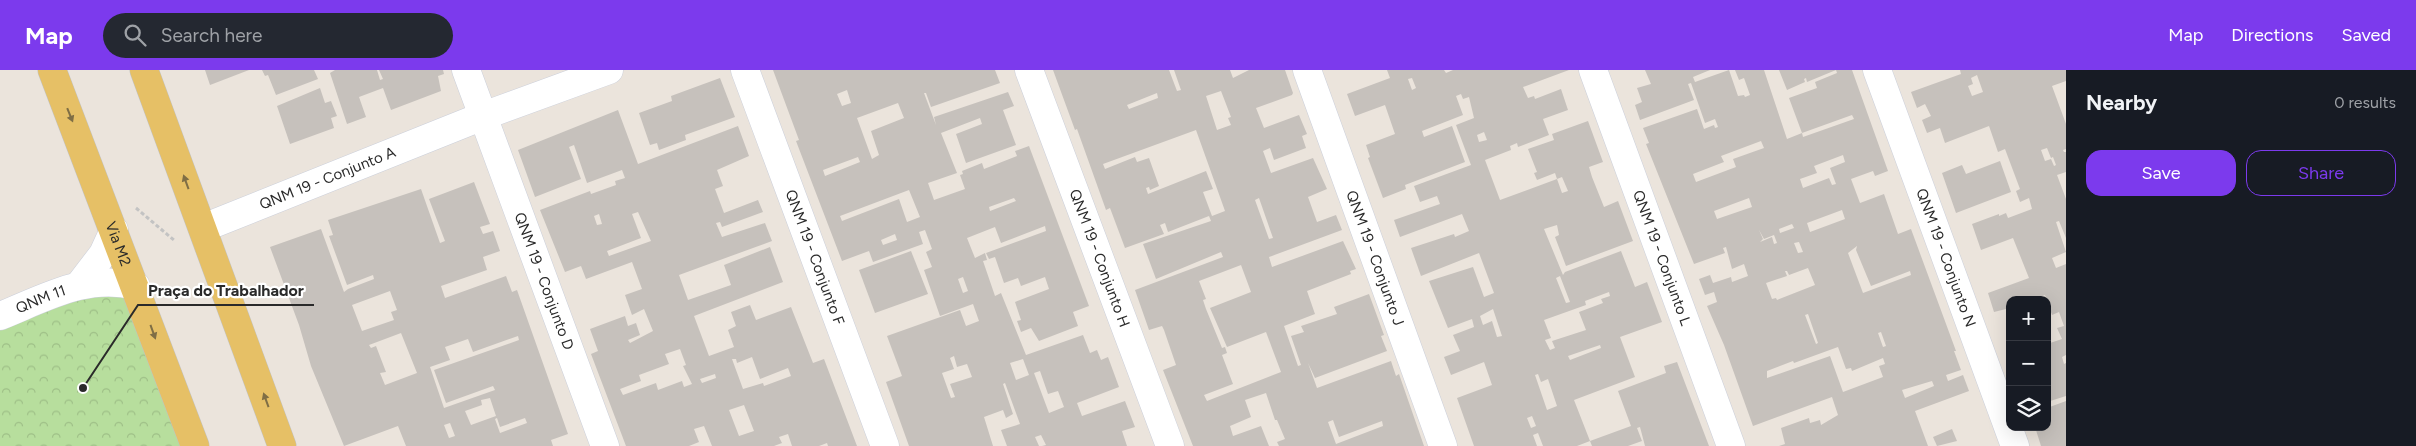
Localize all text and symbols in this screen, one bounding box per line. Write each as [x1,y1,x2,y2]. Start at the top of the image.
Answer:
search box [103,13,453,58]
text: Map [25,21,73,50]
icon: search [121,21,149,49]
text: Search here [161,24,262,47]
text: Map [2168,24,2203,46]
text: Directions [2231,24,2313,46]
text: Saved [2341,24,2391,46]
text: Nearby [2086,90,2157,115]
text: 0 results [2334,93,2396,112]
one-way arrow [66,108,74,123]
street label: QNM 19 - Conjunto A [257,143,398,214]
button: Save [2086,150,2236,196]
button: Share [2246,150,2396,196]
one-way arrow [182,174,190,189]
street label: QNM 19 - Conjunto N [1912,186,1980,330]
street label: QNM 19 - Conjunto F [781,187,848,328]
street label: QNM 19 - Conjunto H [1065,187,1134,330]
street label: QNM 19 - Conjunto J [1342,188,1408,328]
street label: QNM 19 - Conjunto L [1629,188,1695,328]
street label: QNM 19 - Conjunto D [510,210,578,352]
street label: Via M2 [101,219,135,269]
callout: Praça do Trabalhador [138,274,314,305]
street label: QNM 11 [13,281,68,317]
text: Praça do Trabalhador [148,281,304,300]
map controls [2006,296,2051,431]
button: + [2006,296,2051,341]
one-way arrow [150,325,157,340]
button: − [2006,341,2051,386]
button: layers [2006,386,2051,431]
one-way arrow [262,392,270,407]

